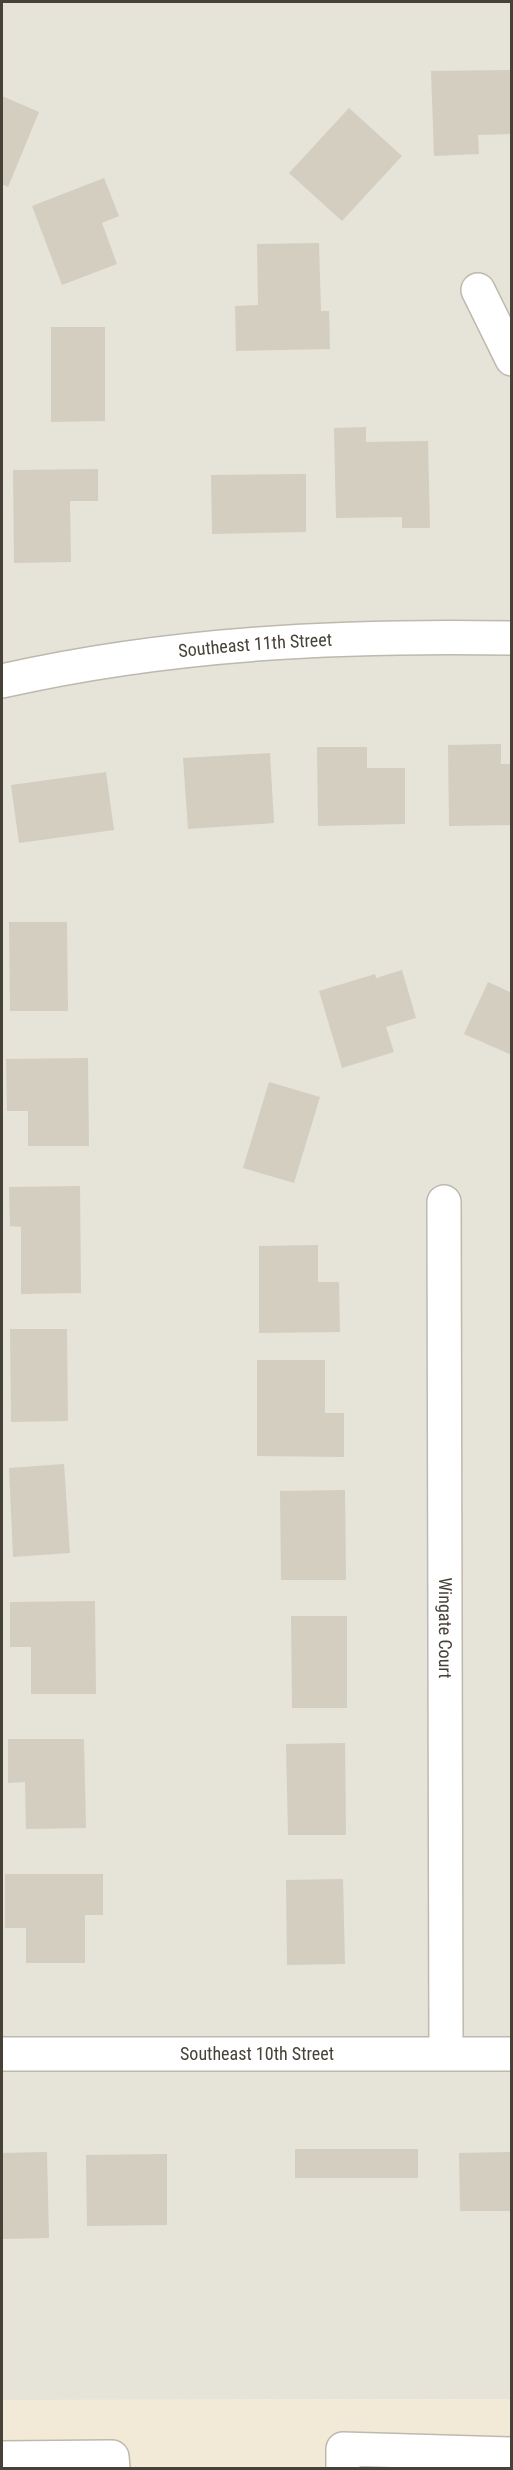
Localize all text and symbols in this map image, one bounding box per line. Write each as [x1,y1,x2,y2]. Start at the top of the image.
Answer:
street label: Southeast 11th Street [177,629,332,661]
street label: Wingate Court [435,1577,456,1679]
street label: Southeast 10th Street [180,2043,334,2064]

